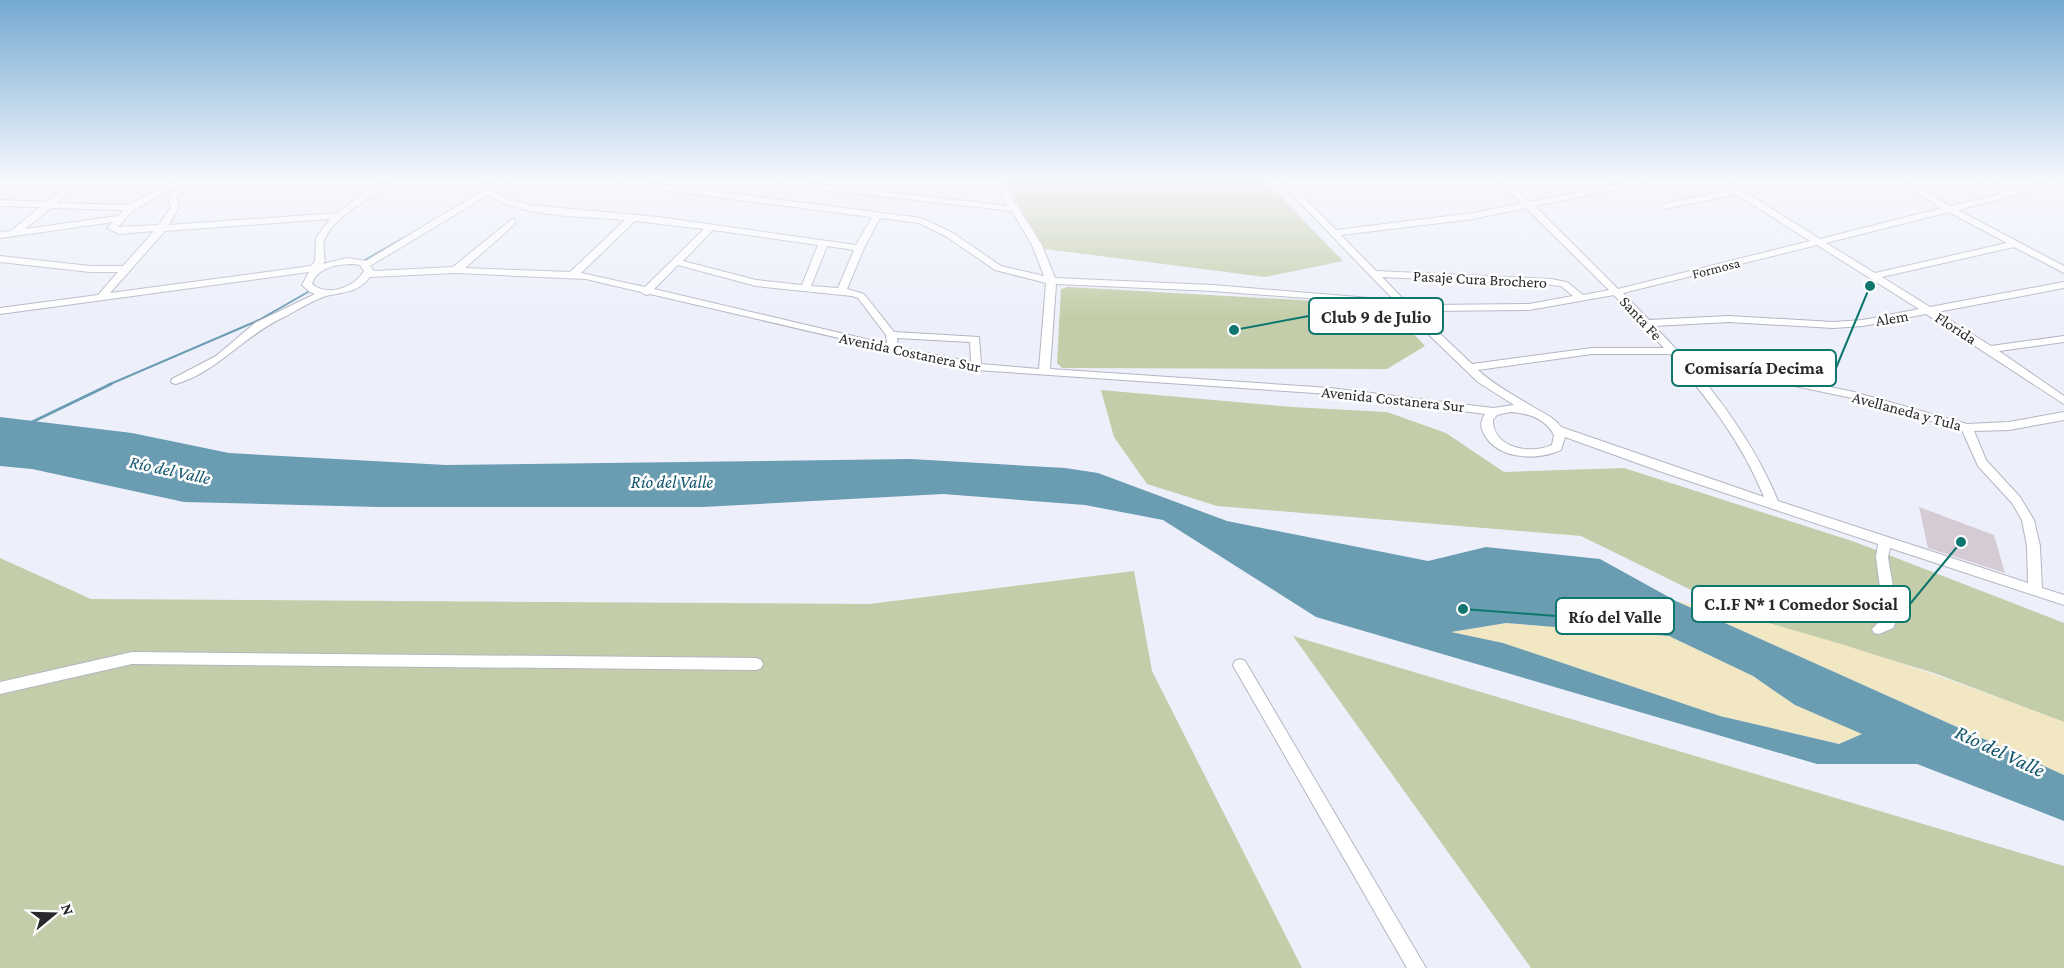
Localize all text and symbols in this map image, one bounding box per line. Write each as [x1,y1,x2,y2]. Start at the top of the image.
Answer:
street label: Formosa [1690,254,1742,282]
street label: Pasaje Cura Brochero [1413,267,1547,292]
street label: Santa Fe [1616,293,1666,343]
callout: Club 9 de Julio [1309,298,1443,334]
text: Club 9 de Julio [1321,307,1431,327]
street label: Alem [1874,307,1910,329]
street label: Florida [1932,308,1980,348]
street label: Avenida Costanera Sur [838,329,982,375]
callout: Comisaría Decima [1672,350,1836,386]
text: Comisaría Decima [1684,358,1824,378]
street label: Avenida Costanera Sur [1321,383,1466,415]
street label: Avellaneda y Tula [1850,388,1964,435]
water label: Río del Valle [128,452,213,488]
water label: Río del Valle [631,472,713,492]
callout: C.I.F N* 1 Comedor Social [1692,586,1910,622]
text: C.I.F N* 1 Comedor Social [1704,594,1898,614]
callout: Río del Valle [1556,598,1674,634]
text: Río del Valle [1568,607,1662,627]
water label: Río del Valle [1951,720,2049,782]
north arrow [24,884,84,944]
text: N [58,901,78,917]

